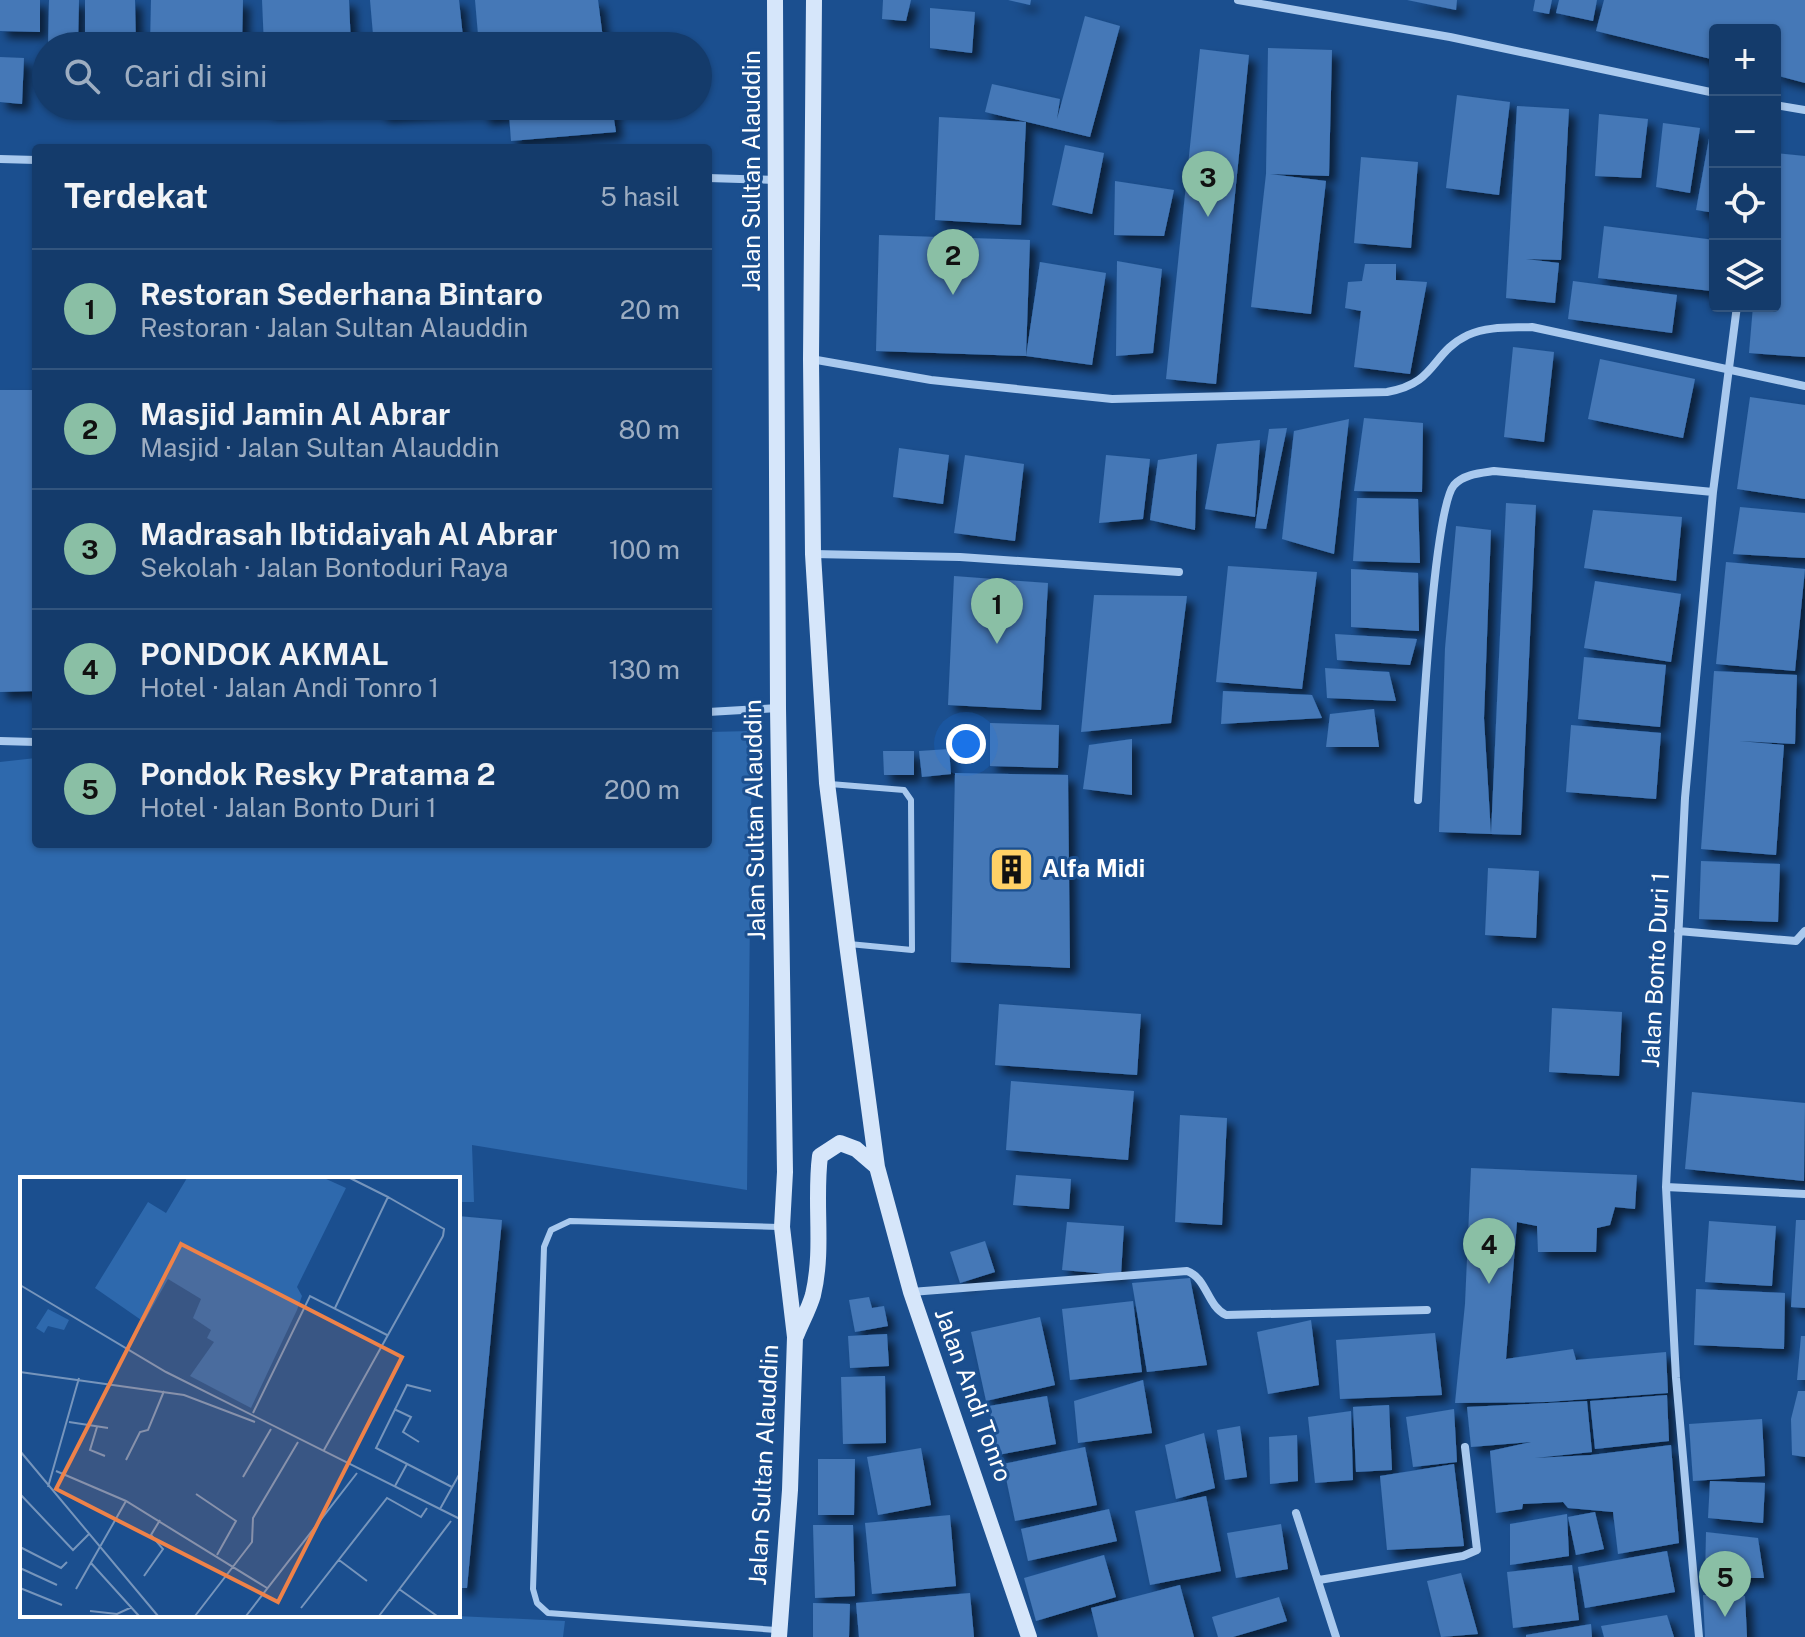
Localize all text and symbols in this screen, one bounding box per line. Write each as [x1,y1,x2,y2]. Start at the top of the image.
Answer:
map controls [1709,24,1781,312]
button: + [1709,24,1781,96]
search box [32,32,712,120]
street label: Jalan Sultan Alauddin [737,50,765,292]
icon: search [60,54,104,98]
text: Cari di sini [124,58,267,94]
button: − [1709,96,1781,168]
pin: 3 [1182,151,1234,217]
button: locate [1709,168,1781,240]
text: Terdekat [64,176,208,216]
text: 5 hasil [600,181,680,212]
pin: 2 [927,229,979,295]
button: layers [1709,240,1781,312]
text: Restoran Sederhana Bintaro [140,276,543,312]
text: 1 [84,294,96,325]
text: 20 m [620,294,680,325]
text: Restoran · Jalan Sultan Alauddin [140,312,528,343]
text: Masjid Jamin Al Abrar [140,396,450,432]
text: 2 [82,414,98,445]
text: 80 m [619,414,680,445]
text: Masjid · Jalan Sultan Alauddin [140,432,499,463]
text: Madrasah Ibtidaiyah Al Abrar [140,516,558,552]
text: 3 [81,534,99,565]
text: 100 m [609,534,680,565]
text: Sekolah · Jalan Bontoduri Raya [140,552,508,583]
pin: 1 [971,578,1023,644]
text: PONDOK AKMAL [140,636,389,672]
text: 4 [81,654,99,685]
text: 130 m [608,654,680,685]
text: Hotel · Jalan Andi Tonro 1 [140,672,439,703]
street label: Jalan Sultan Alauddin [738,699,770,941]
your location [946,724,986,764]
text: Pondok Resky Pratama 2 [140,756,496,792]
text: 5 [81,774,99,805]
text: 200 m [604,774,680,805]
text: Hotel · Jalan Bonto Duri 1 [140,792,437,823]
building icon: Alfa Midi [987,845,1035,893]
place label: Alfa Midi [1042,854,1145,882]
street label: Jalan Bonto Duri 1 [1636,871,1674,1068]
inset map [20,1177,460,1617]
pin: 4 [1463,1218,1515,1284]
street label: Jalan Andi Tonro [930,1304,1018,1485]
street label: Jalan Sultan Alauddin [743,1344,783,1586]
pin: 5 [1699,1551,1751,1617]

